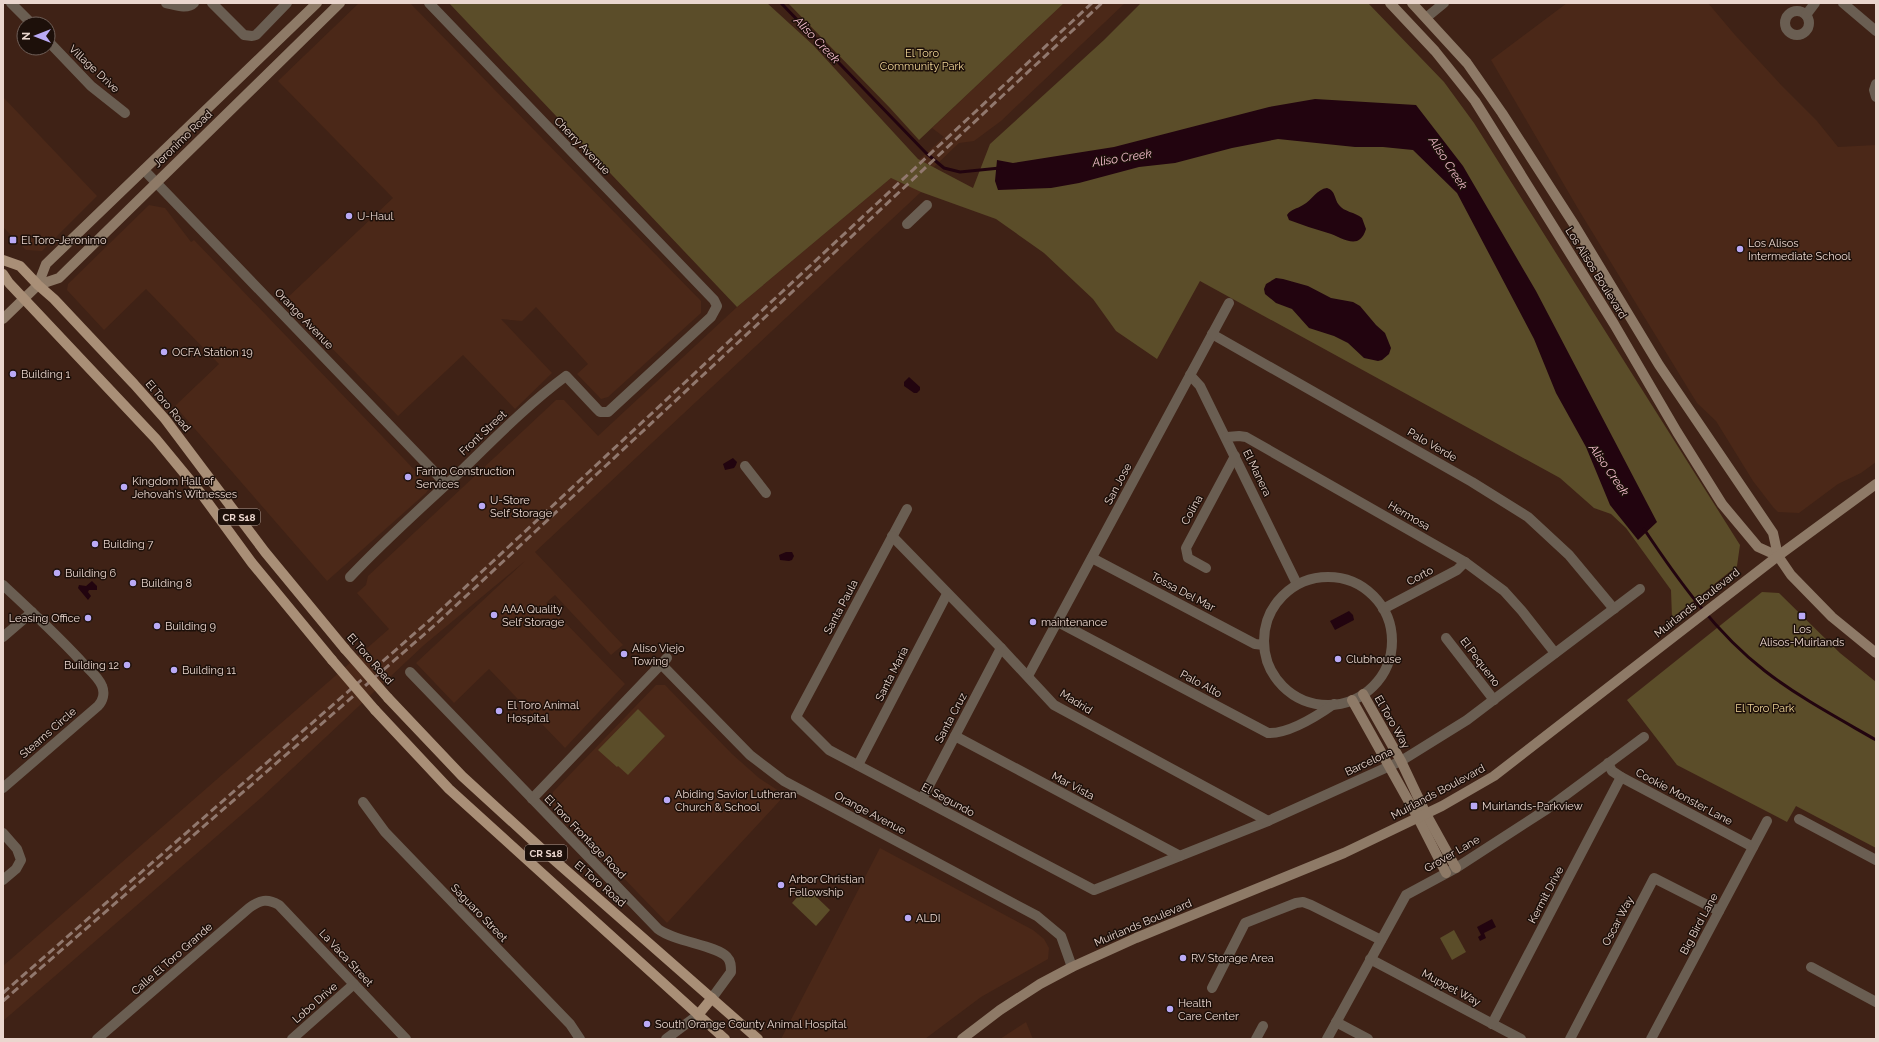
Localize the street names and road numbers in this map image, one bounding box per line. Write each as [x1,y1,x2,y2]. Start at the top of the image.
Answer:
street label: Village Drive [66,42,122,96]
street label: Jeronimo Road [151,108,215,170]
street label: Cherry Avenue [551,115,613,178]
street label: Los Alisos Boulevard [1563,225,1630,321]
street label: Orange Avenue [272,286,336,352]
street label: El Toro Road [143,378,193,435]
street label: Front Street [457,408,509,458]
street label: Palo Verde [1405,426,1460,465]
street label: El Manera [1240,447,1274,499]
street label: San Jose [1102,461,1135,507]
street label: Colina [1179,493,1205,527]
street label: Hermosa [1386,499,1432,533]
road number: CR S18 [218,509,260,525]
street label: Corto [1405,563,1436,588]
street label: Muirlands Boulevard [1652,566,1742,640]
street label: Tossa Del Mar [1149,570,1217,614]
street label: Santa Paula [821,578,861,636]
street label: El Toro Road [344,631,396,687]
street label: El Pequeno [1457,635,1503,689]
street label: Santa Maria [873,645,911,703]
street label: Palo Alto [1178,668,1224,701]
street label: Madrid [1057,687,1095,717]
street label: Santa Cruz [932,690,970,745]
street label: El Toro Way [1372,693,1412,751]
street label: Stearns Circle [17,705,79,761]
street label: Barcelona [1343,745,1395,779]
street label: Muirlands Boulevard [1389,762,1487,822]
street label: Cookie Monster Lane [1633,766,1735,828]
street label: Mar Vista [1049,769,1097,803]
street label: El Segundo [919,781,977,820]
street label: Orange Avenue [832,789,908,837]
street label: El Toro Frontage Road [542,792,629,882]
street label: Grover Lane [1422,833,1482,875]
road number: CR S18 [525,845,567,861]
street label: El Toro Road [572,858,628,910]
street label: Kermit Drive [1526,864,1567,926]
street label: Saguaro Street [448,881,510,945]
street label: Big Bird Lane [1677,891,1721,957]
street label: Oscar Way [1600,894,1637,948]
street label: Muirlands Boulevard [1092,896,1194,949]
street label: Calle El Toro Grande [129,920,216,998]
street label: La Vaca Street [316,927,376,989]
street label: Muppet Way [1419,967,1483,1009]
street label: Lobo Drive [290,980,341,1026]

